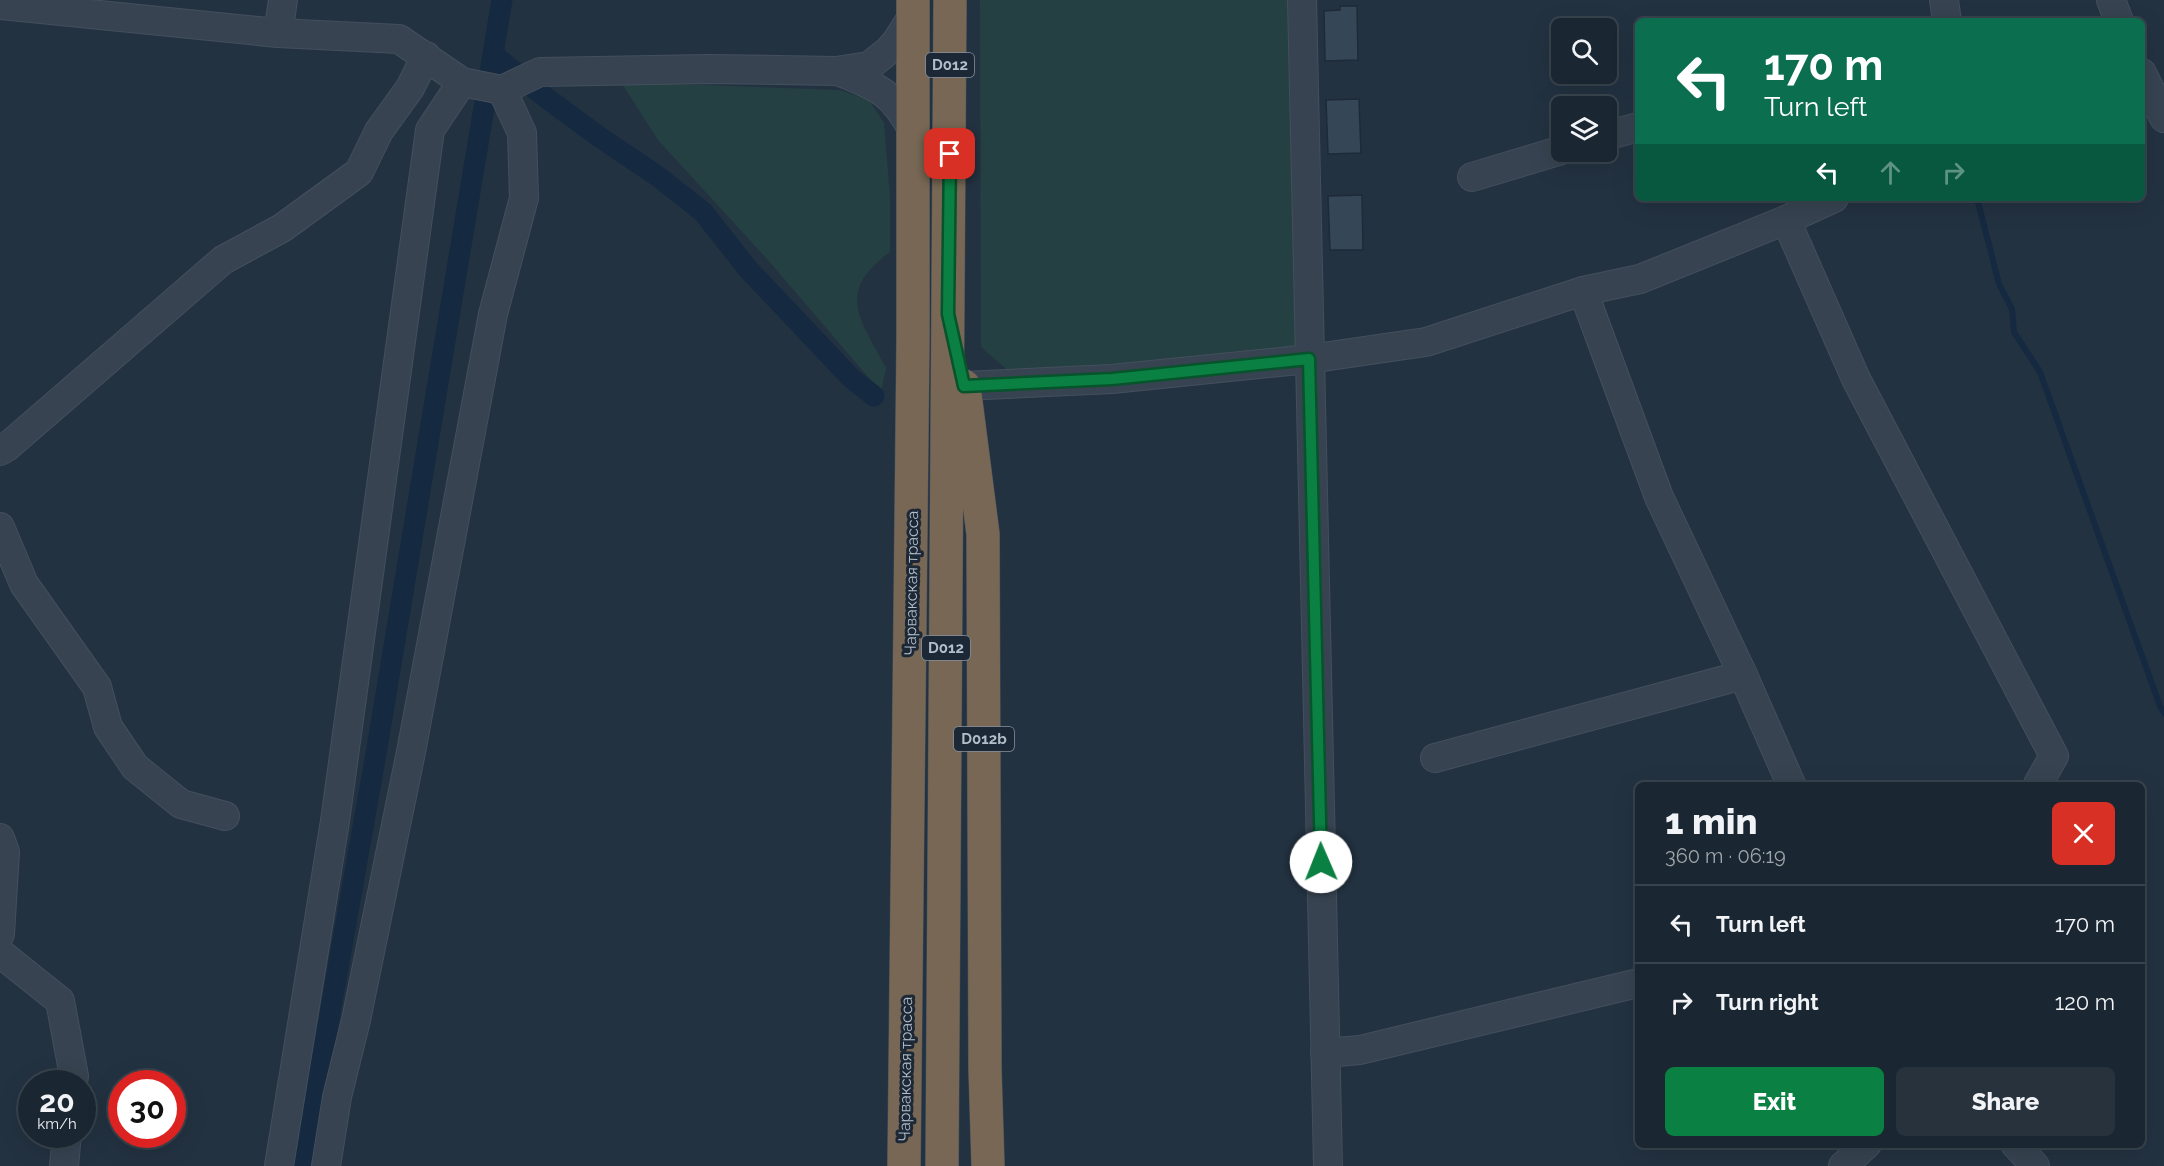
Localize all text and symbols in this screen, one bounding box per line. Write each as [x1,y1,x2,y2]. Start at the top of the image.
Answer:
map controls [1551,18,1617,162]
button: search [1551,18,1617,84]
text: 170 m [1764,41,1883,90]
icon: left [1665,42,1743,120]
road number: D012 [926,53,974,77]
text: Turn left [1764,91,1867,122]
button: layers [1551,96,1617,162]
pin [924,128,975,179]
icon: arrive [933,137,966,170]
icon: left [1811,156,1844,189]
icon: ahead [1874,156,1907,189]
icon: right [1937,156,1970,189]
street label: Чарвакская трасса [901,511,922,655]
road number: D012 [922,636,970,660]
road number: D012b [954,727,1014,751]
text: 1 min [1665,800,1757,842]
button: close [2052,802,2115,865]
position arrow [1289,830,1353,894]
text: 360 m · 06:19 [1665,844,1786,868]
icon: left [1665,908,1698,941]
text: Turn left [1716,911,1806,937]
text: 170 m [2055,911,2115,937]
icon: right [1665,986,1698,1019]
text: Turn right [1716,989,1819,1015]
text: 120 m [2055,989,2115,1015]
street label: Чарвакская трасса [895,997,916,1141]
button: Exit [1665,1067,1884,1136]
button: Share [1896,1067,2115,1136]
speed limit sign: 30 [108,1070,186,1148]
text: 20 [39,1084,75,1119]
text: km/h [37,1115,77,1133]

